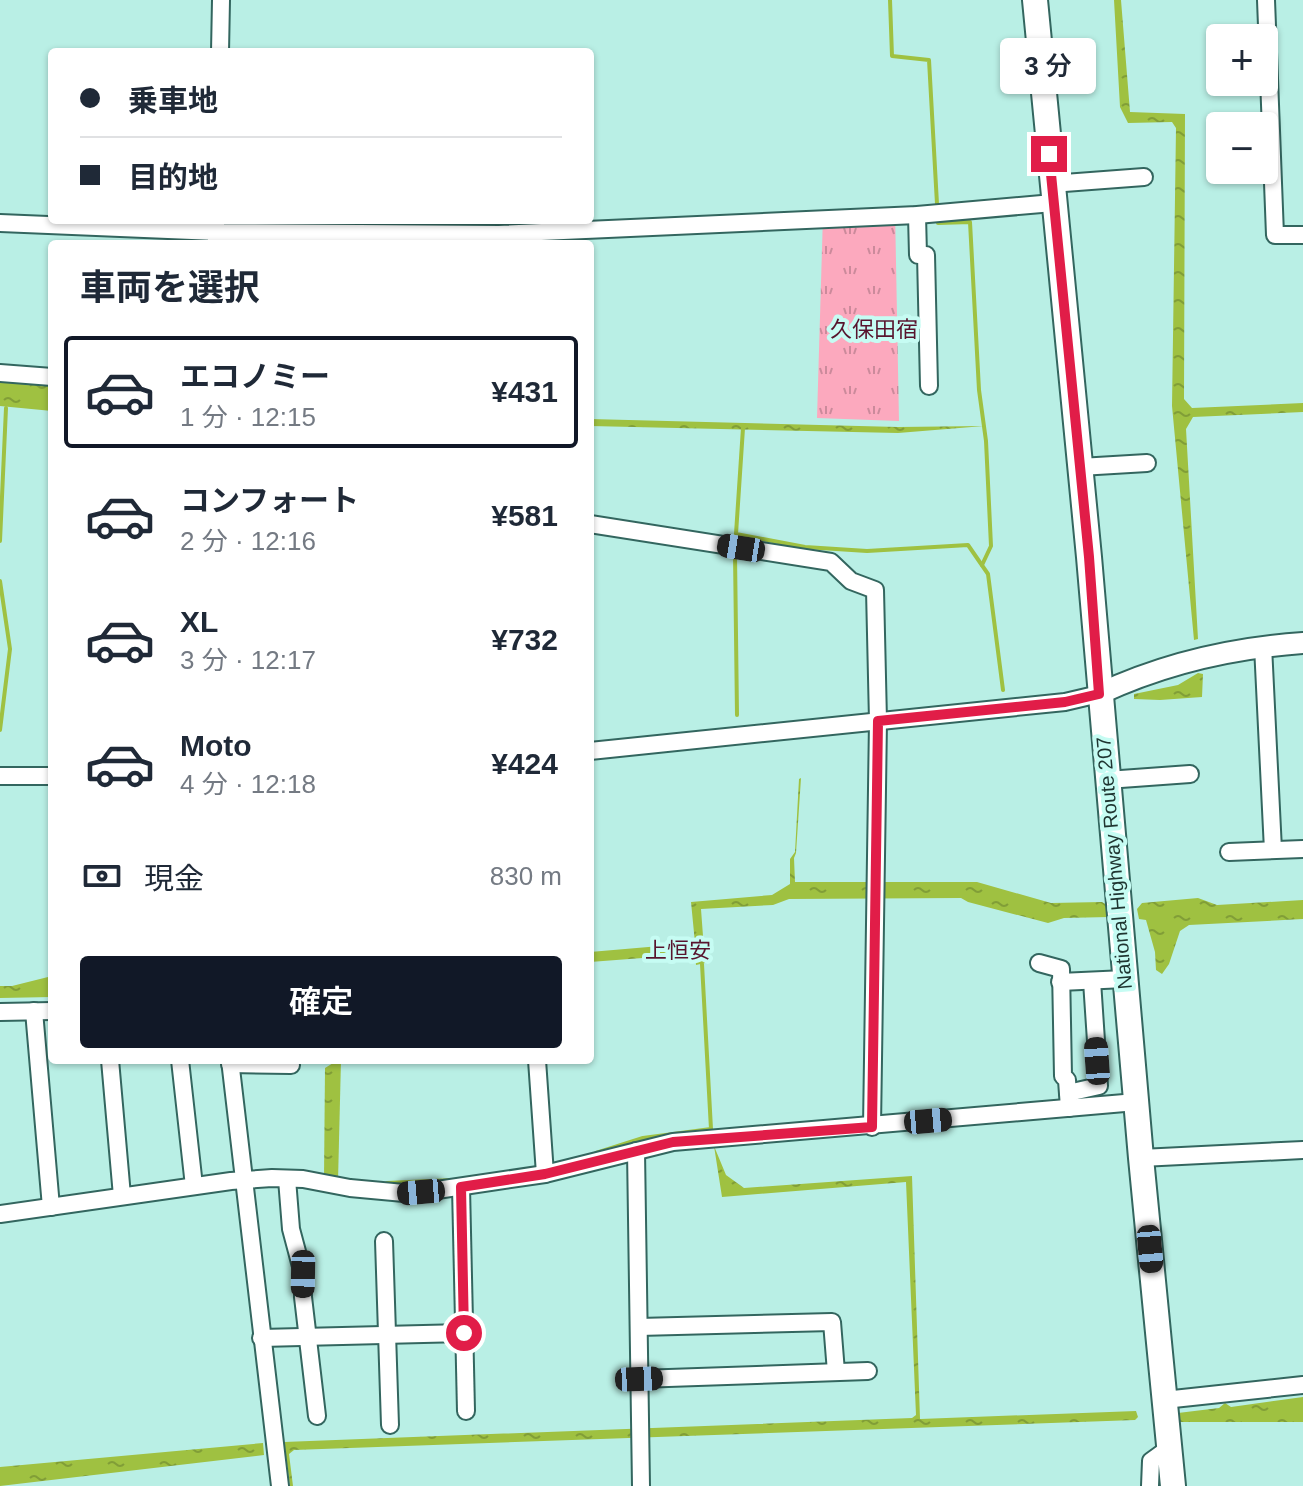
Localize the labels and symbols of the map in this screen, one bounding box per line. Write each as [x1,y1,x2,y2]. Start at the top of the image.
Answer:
callout: 3 分 [1001,38,1097,94]
route end [1031,136,1067,172]
district label: 久保田宿 [830,317,918,342]
car [715,532,767,564]
street label: National Highway Route 207 [1092,736,1136,990]
district label: 上恒安 [645,938,711,963]
car [1083,1036,1111,1086]
car [903,1107,953,1135]
car [396,1178,446,1206]
car [1136,1224,1164,1274]
car [291,1250,315,1298]
route start [446,1315,482,1351]
car [615,1366,663,1392]

